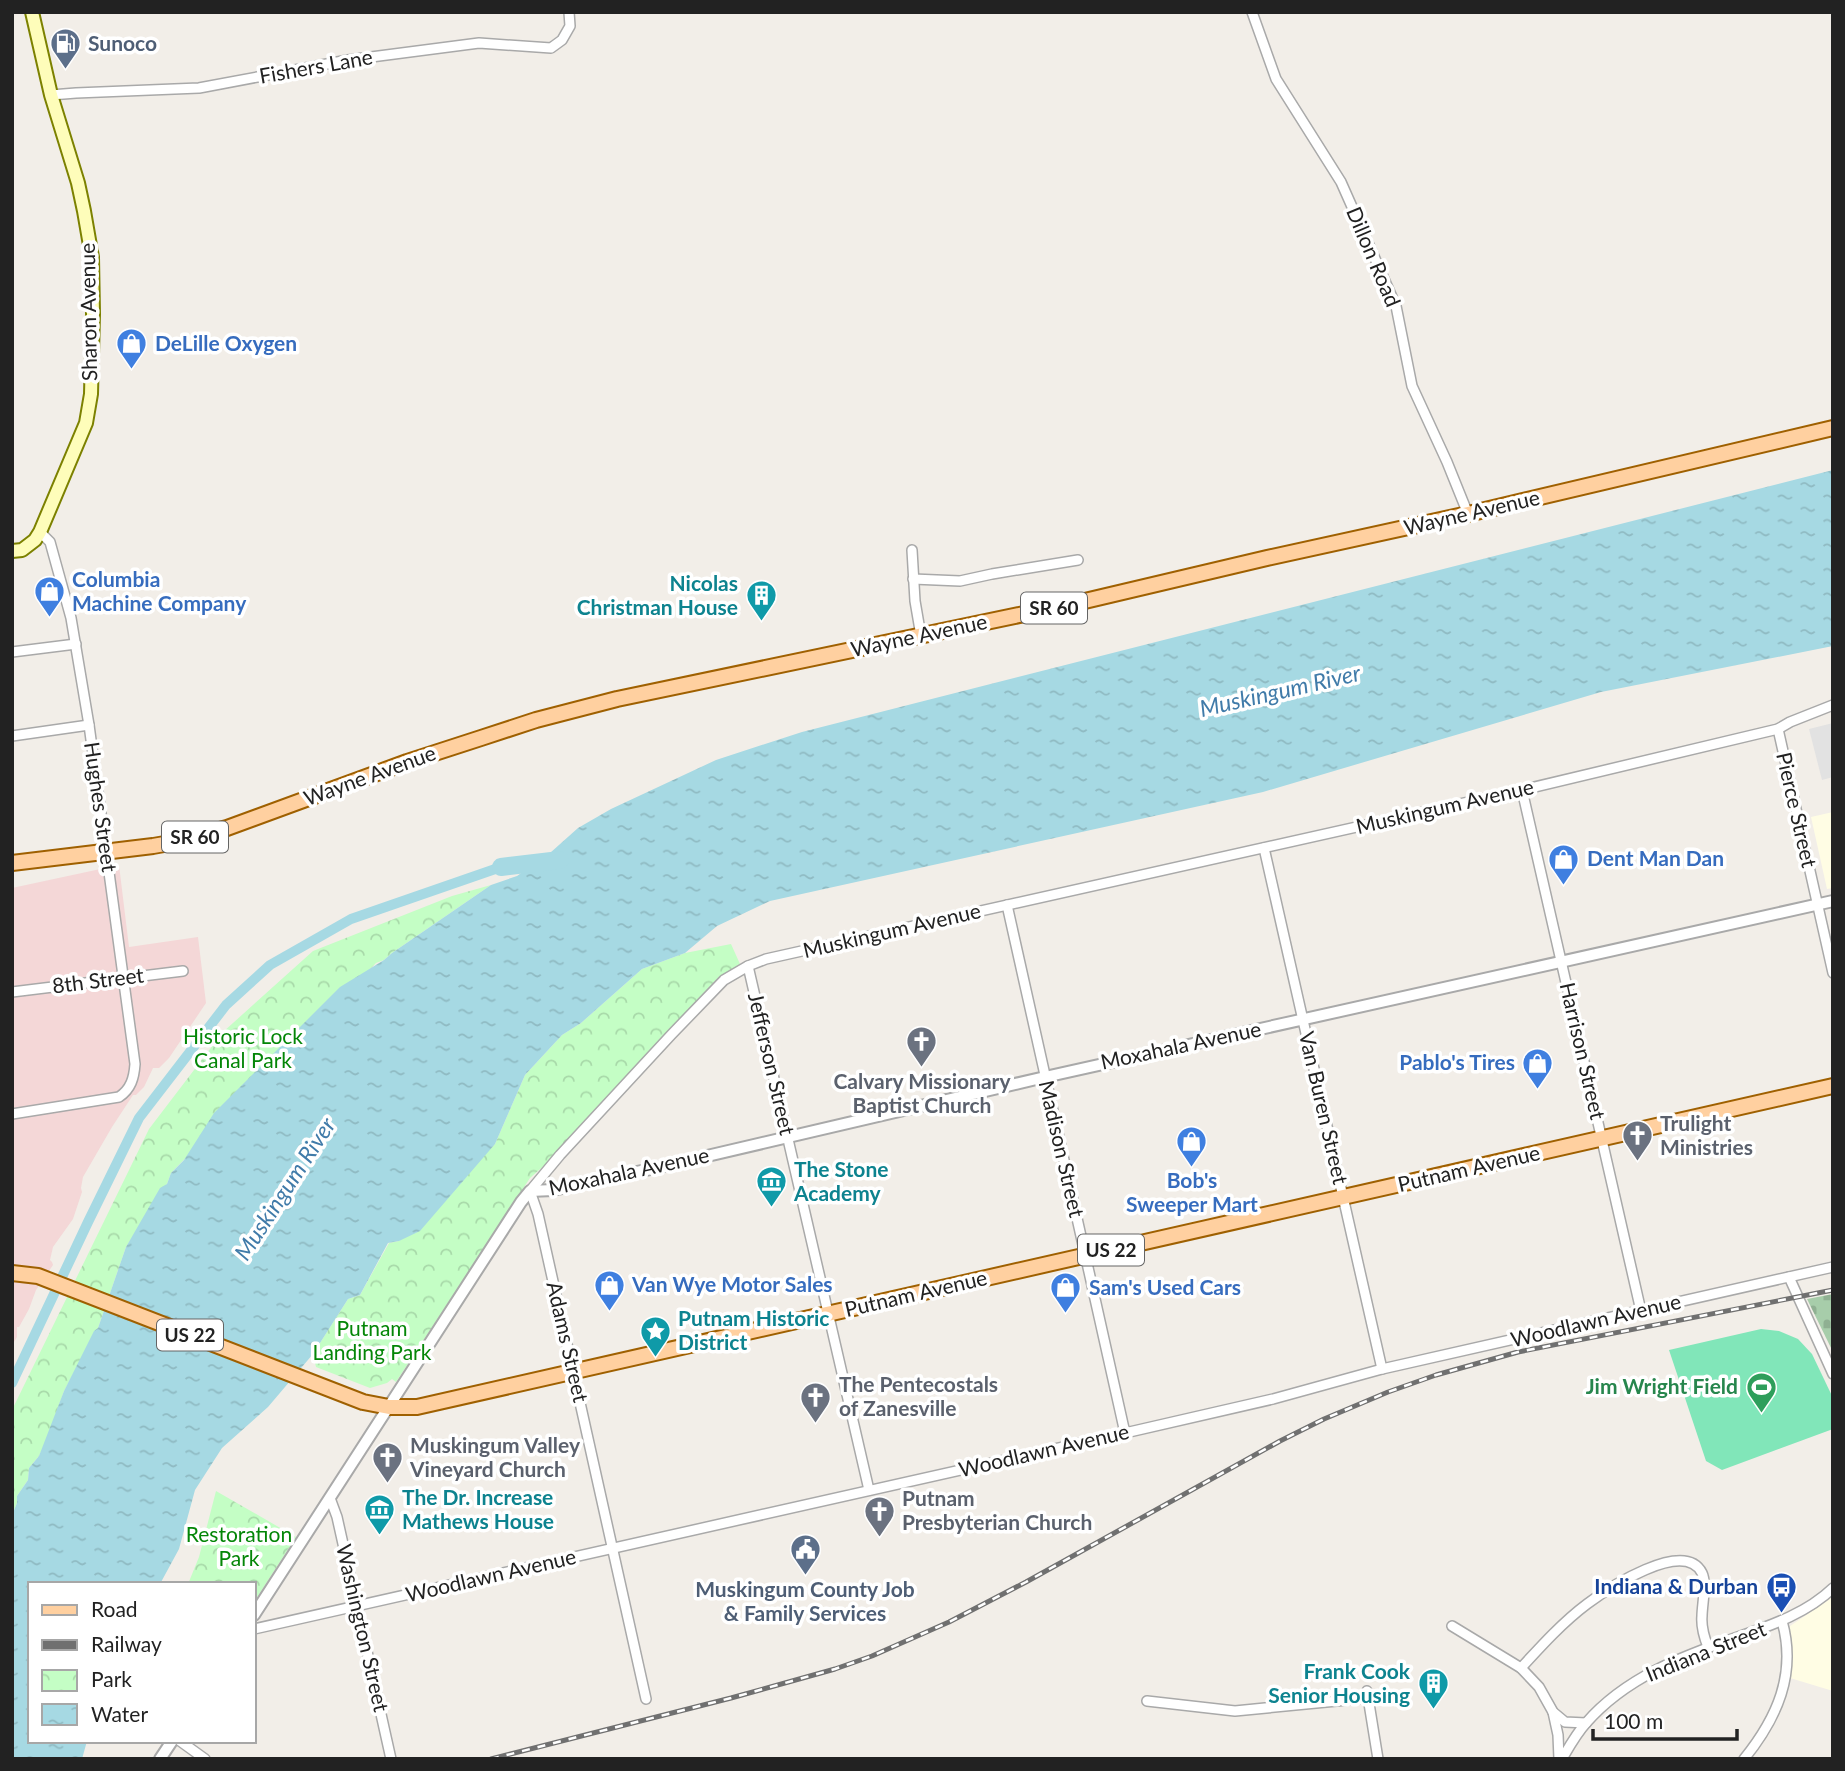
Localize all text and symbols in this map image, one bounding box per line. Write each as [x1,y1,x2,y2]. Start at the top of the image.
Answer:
fuel station icon: Sunoco [48,27,82,71]
place label: Sunoco [88,30,157,55]
street label: Fishers Lane [257,43,374,88]
street label: Dillon Road [1342,203,1407,310]
street label: Sharon Avenue [74,243,101,381]
shop icon: DeLille Oxygen [115,327,149,371]
place label: DeLille Oxygen [155,330,297,355]
street label: Wayne Avenue [1401,484,1542,539]
place label: Columbia Machine Company [72,566,247,615]
place label: Nicolas Christman House [577,570,738,619]
shop icon: Columbia Machine Company [32,575,66,619]
building icon: Nicolas Christman House [744,579,778,623]
road number: SR 60 [1021,593,1087,624]
street label: Wayne Avenue [848,608,989,661]
water label: Muskingum River [1197,658,1364,722]
street label: Wayne Avenue [300,739,439,810]
street label: Hughes Street [80,740,123,874]
street label: Pierce Street [1772,750,1823,870]
street label: Muskingum Avenue [1353,773,1536,838]
road number: SR 60 [162,822,228,852]
shop icon: Dent Man Dan [1547,842,1581,886]
place label: Dent Man Dan [1587,845,1724,870]
street label: Muskingum Avenue [800,897,983,962]
street label: 8th Street [51,961,146,998]
street label: Harrison Street [1556,980,1611,1122]
street label: Jefferson Street [744,990,801,1138]
street label: Moxahala Avenue [1098,1015,1263,1074]
park label: Historic Lock Canal Park [183,1023,303,1072]
church icon: Calvary Missionary Baptist Church [905,1025,939,1069]
street label: Van Buren Street [1295,1029,1354,1187]
shop icon: Pablo's Tires [1521,1046,1555,1090]
place label: Pablo's Tires [1399,1049,1515,1074]
place label: Calvary Missionary Baptist Church [833,1068,1011,1117]
street label: Madison Street [1035,1078,1090,1220]
place label: Trulight Ministries [1660,1110,1753,1159]
water label: Muskingum River [228,1111,341,1265]
church icon: Trulight Ministries [1620,1119,1654,1163]
shop icon: Bob's Sweeper Mart [1175,1124,1209,1168]
street label: Putnam Avenue [1395,1139,1542,1196]
street label: Moxahala Avenue [546,1141,711,1200]
place label: The Stone Academy [793,1156,888,1205]
museum icon: The Stone Academy [754,1165,788,1209]
place label: Bob's Sweeper Mart [1126,1167,1258,1216]
road number: US 22 [1078,1234,1144,1266]
street label: Putnam Avenue [842,1264,989,1321]
shop icon: Van Wye Motor Sales [592,1268,626,1312]
place label: Van Wye Motor Sales [631,1271,833,1296]
shop icon: Sam's Used Cars [1049,1271,1083,1315]
place label: Sam's Used Cars [1089,1274,1241,1299]
street label: Adams Street [542,1279,595,1405]
street label: Woodlawn Avenue [1508,1288,1683,1351]
place label: Putnam Historic District [678,1305,829,1354]
place icon: Putnam Historic District [638,1314,672,1358]
park label: Putnam Landing Park [313,1315,432,1364]
road number: US 22 [157,1320,223,1350]
sports icon: Jim Wright Field [1744,1370,1778,1414]
place label: The Pentecostals of Zanesville [839,1371,998,1420]
place label: Jim Wright Field [1586,1373,1738,1398]
church icon: The Pentecostals of Zanesville [799,1380,833,1424]
street label: Woodlawn Avenue [956,1418,1131,1481]
place label: Muskingum Valley Vineyard Church [409,1432,581,1481]
church icon: Muskingum Valley Vineyard Church [370,1441,404,1485]
place label: The Dr. Increase Mathews House [402,1484,554,1533]
place label: Putnam Presbyterian Church [902,1485,1092,1534]
museum icon: The Dr. Increase Mathews House [362,1493,396,1537]
church icon: Putnam Presbyterian Church [862,1494,896,1538]
park label: Restoration Park [186,1521,292,1570]
public building icon: Muskingum County Job & Family Services [788,1533,822,1577]
street label: Washington Street [332,1541,395,1714]
street label: Woodlawn Avenue [403,1543,578,1606]
bus stop icon: Indiana & Durban [1764,1570,1798,1614]
place label: Indiana & Durban [1594,1573,1758,1598]
place label: Muskingum County Job & Family Services [695,1576,915,1625]
legend [28,1582,256,1743]
text: Road [91,1596,138,1621]
street label: Indiana Street [1642,1615,1770,1686]
text: Railway [91,1631,162,1656]
place label: Frank Cook Senior Housing [1268,1658,1411,1707]
text: Park [91,1666,132,1691]
building icon: Frank Cook Senior Housing [1416,1667,1450,1711]
scale bar [1593,1698,1736,1742]
text: Water [91,1701,148,1726]
text: 100 m [1604,1708,1663,1733]

